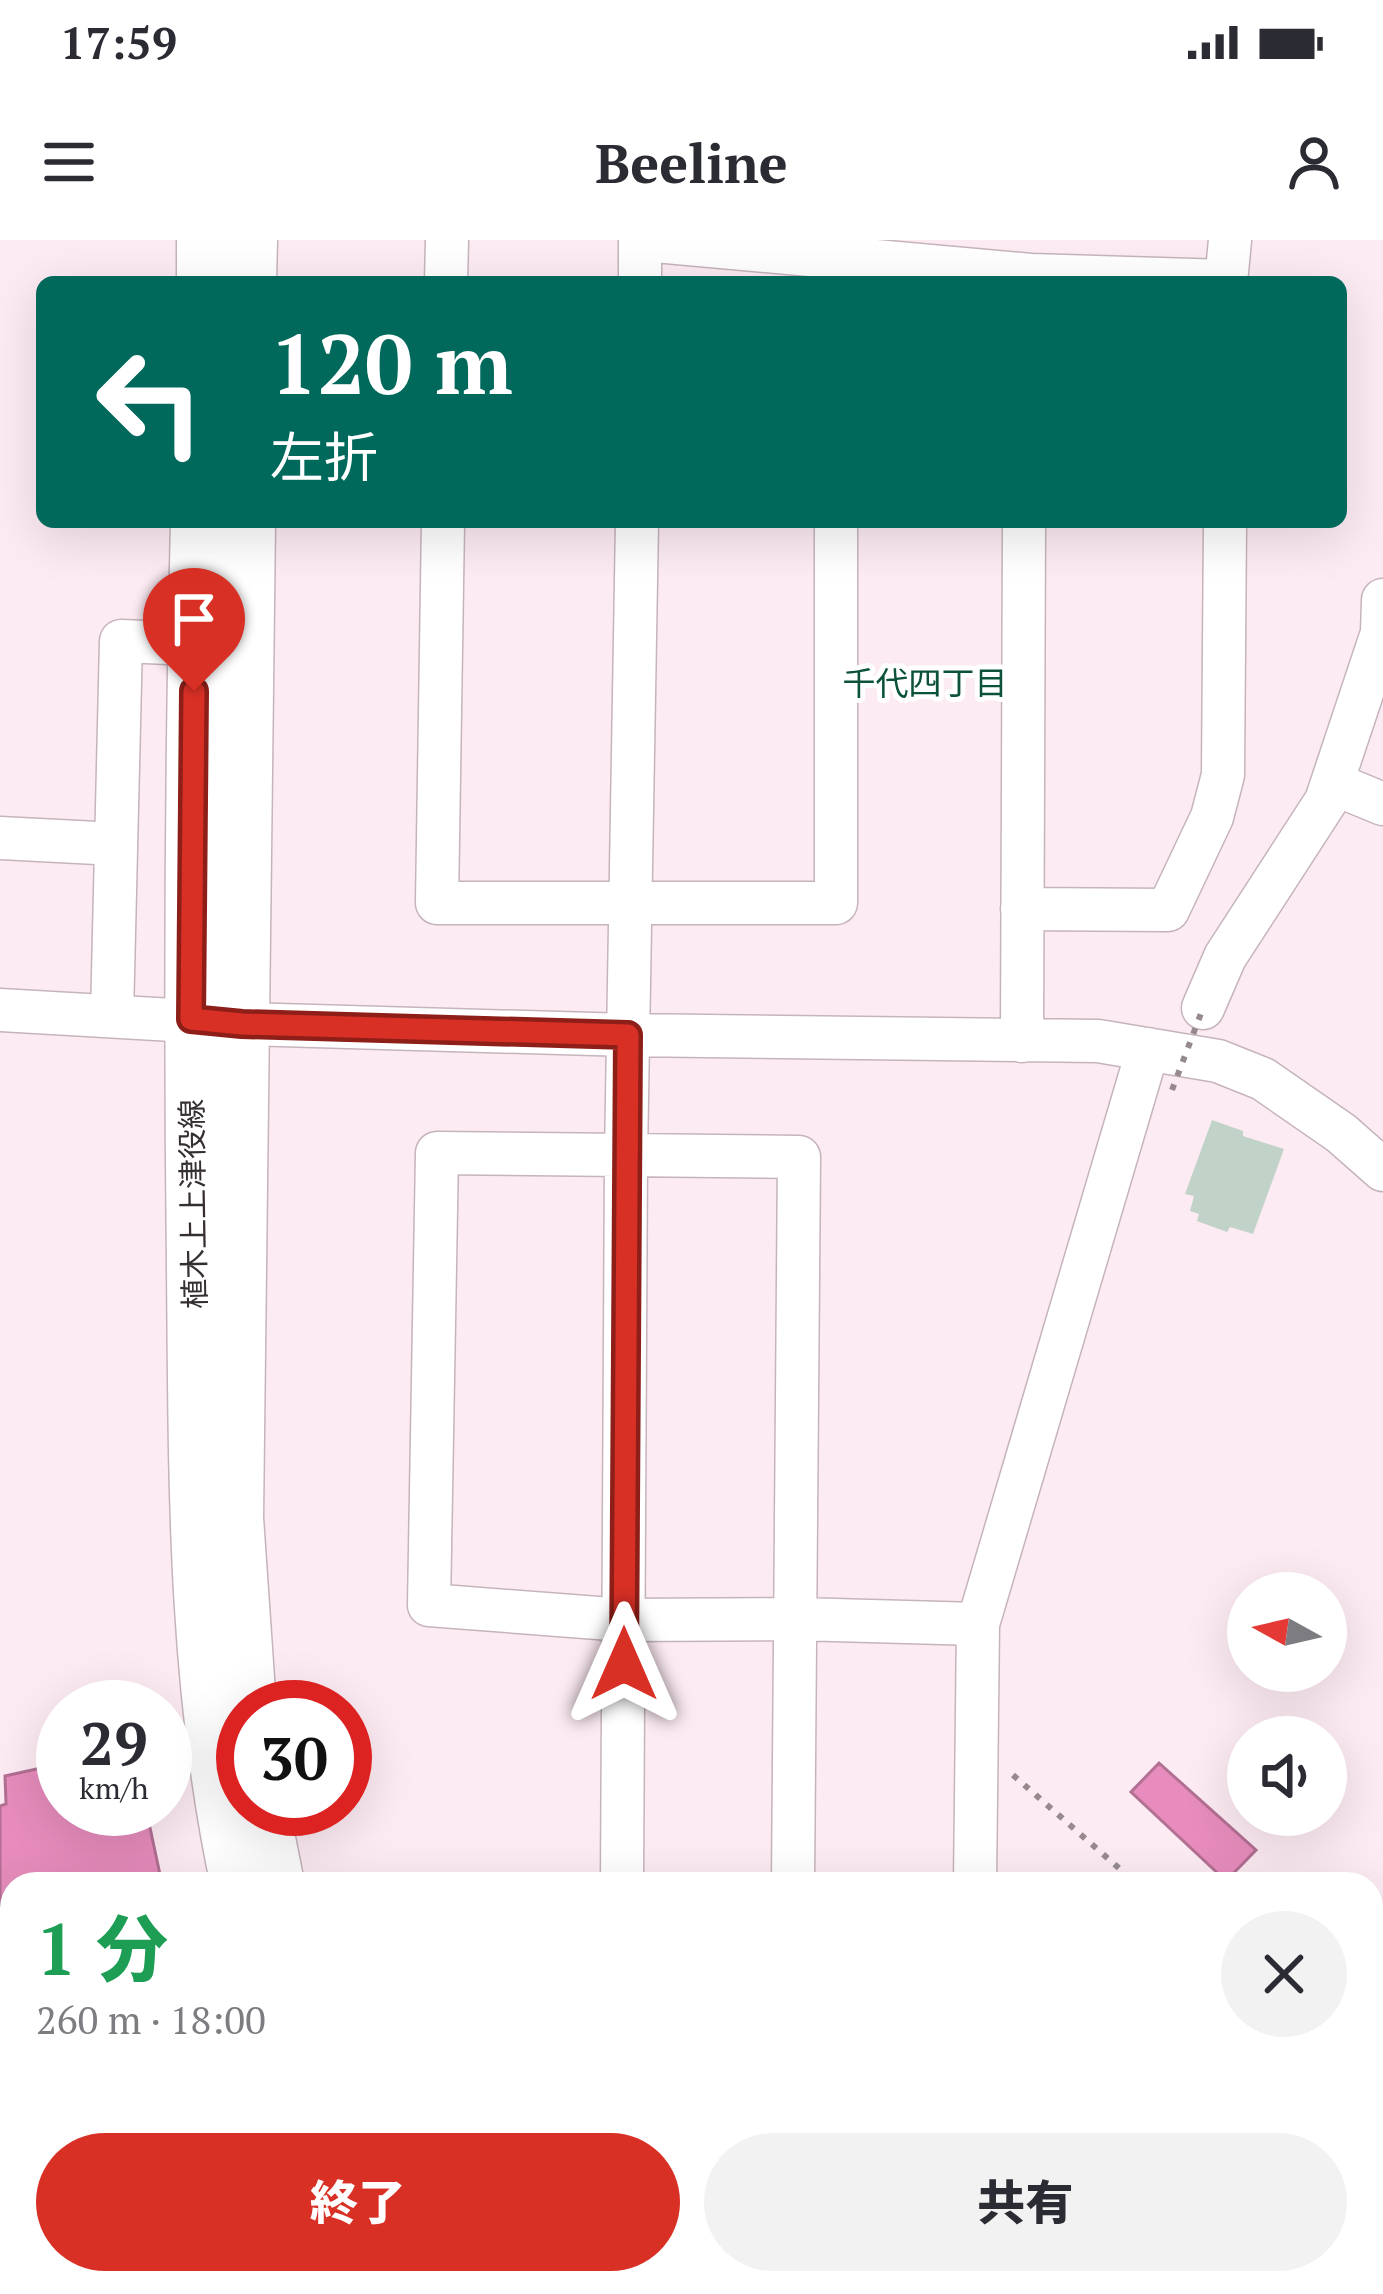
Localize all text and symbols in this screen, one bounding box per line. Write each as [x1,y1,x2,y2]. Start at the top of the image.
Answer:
text: 17:59 [60,12,177,72]
text: Beeline [595,127,788,198]
icon: menu [36,129,102,195]
icon: person [1281,129,1347,195]
text: 120 m [270,307,513,418]
icon: left [72,324,228,480]
text: 左折 [270,421,378,492]
pin [143,568,245,691]
icon: arrive [161,586,227,652]
district label: 千代四丁目 [843,661,1008,704]
street label: 植木上上津役線 [171,1099,215,1309]
north arrow [1227,1572,1347,1692]
map controls [1227,1572,1347,1836]
position arrow [561,1601,687,1727]
speed limit sign: 30 [216,1680,372,1836]
text: 29 [80,1703,148,1782]
button: sound [1227,1716,1347,1836]
text: km/h [79,1768,149,1808]
text: 1 分 [36,1900,168,1996]
button: close [1221,1911,1347,2037]
text: 260 m · 18:00 [36,1993,266,2045]
button: 終了 [36,2133,680,2271]
button: 共有 [704,2133,1347,2271]

